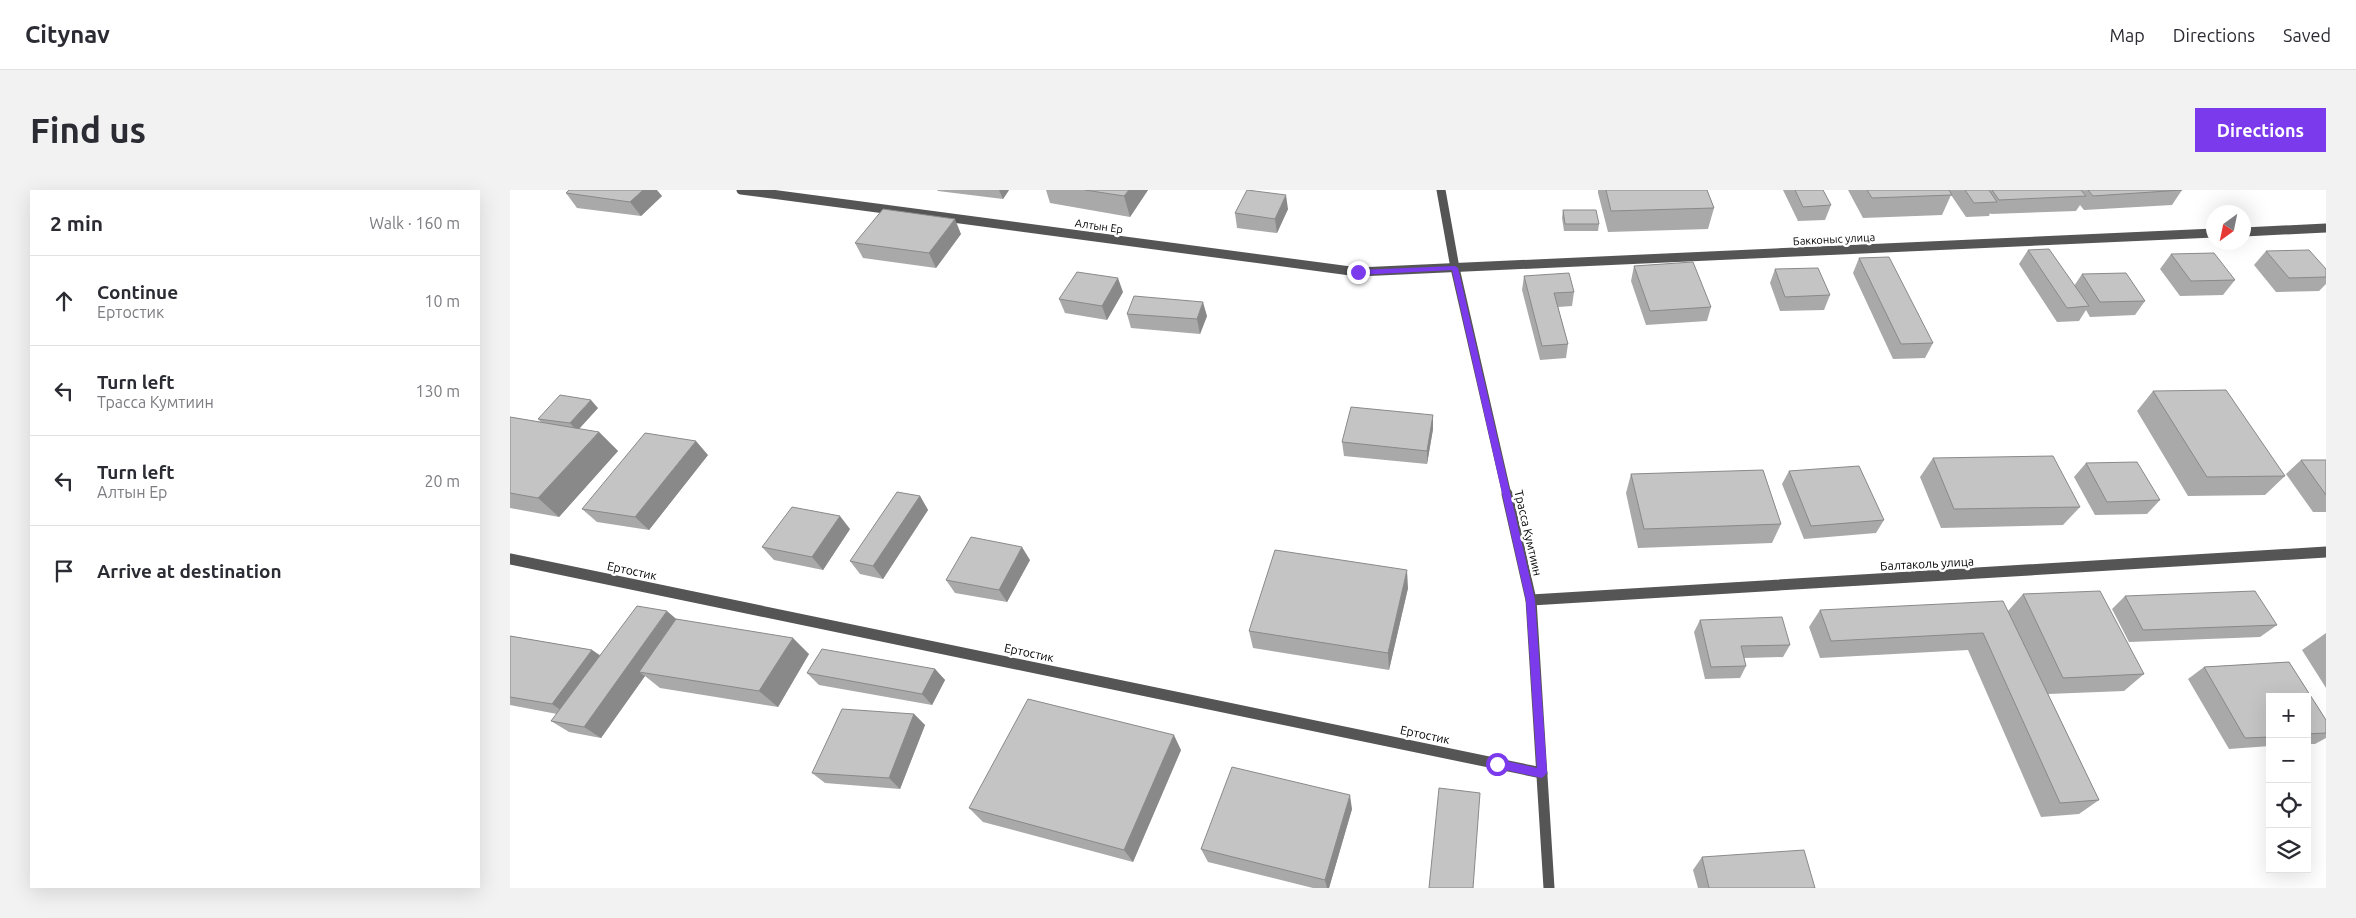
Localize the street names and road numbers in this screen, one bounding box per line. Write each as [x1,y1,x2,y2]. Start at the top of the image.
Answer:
street label: Алтын Ер [1074,217,1124,235]
street label: Бакконыс улица [1793,231,1875,247]
street label: Трасса Кумтиин [1512,489,1545,577]
street label: Балтаколь улица [1880,555,1974,572]
street label: Ертостик [606,559,658,582]
street label: Ертостик [1003,641,1055,664]
street label: Ертостик [1399,723,1451,746]

